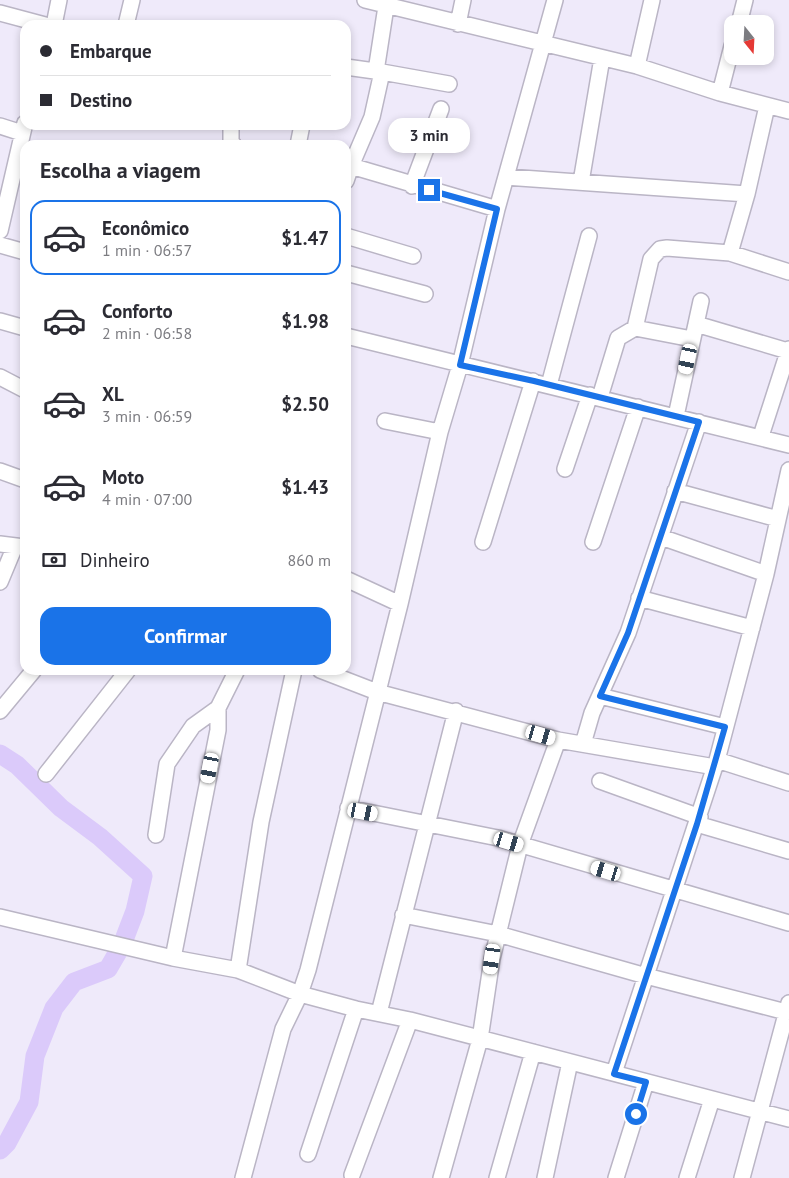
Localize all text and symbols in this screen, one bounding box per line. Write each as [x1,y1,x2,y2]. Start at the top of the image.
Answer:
north arrow [724,15,774,65]
map controls [724,15,774,65]
text: Embarque [70,39,152,63]
text: Destino [70,88,132,112]
callout: 3 min [388,118,470,152]
text: 3 min [409,125,449,145]
text: Escolha a viagem [40,156,201,184]
route end [418,179,440,201]
icon: car [42,215,87,260]
text: Econômico [102,216,189,240]
text: $1.47 [281,226,329,250]
text: 1 min · 06:57 [102,240,192,260]
icon: car [42,298,87,343]
text: Conforto [102,299,173,323]
text: $1.98 [281,309,329,333]
text: 2 min · 06:58 [102,323,192,343]
car [677,343,698,375]
icon: car [42,381,87,426]
text: XL [102,382,124,406]
text: $2.50 [281,392,329,416]
text: 3 min · 06:59 [102,406,192,426]
icon: car [42,464,87,509]
text: Moto [102,465,144,489]
text: $1.43 [281,475,329,499]
text: 4 min · 07:00 [102,489,192,509]
icon: cash [40,546,68,574]
text: Dinheiro [80,548,150,572]
text: 860 m [288,550,331,570]
button: Confirmar [40,607,331,665]
car [524,724,557,746]
car [199,752,220,784]
car [346,802,379,822]
car [492,830,525,854]
car [589,859,622,883]
car [482,943,501,975]
route start [625,1103,647,1125]

